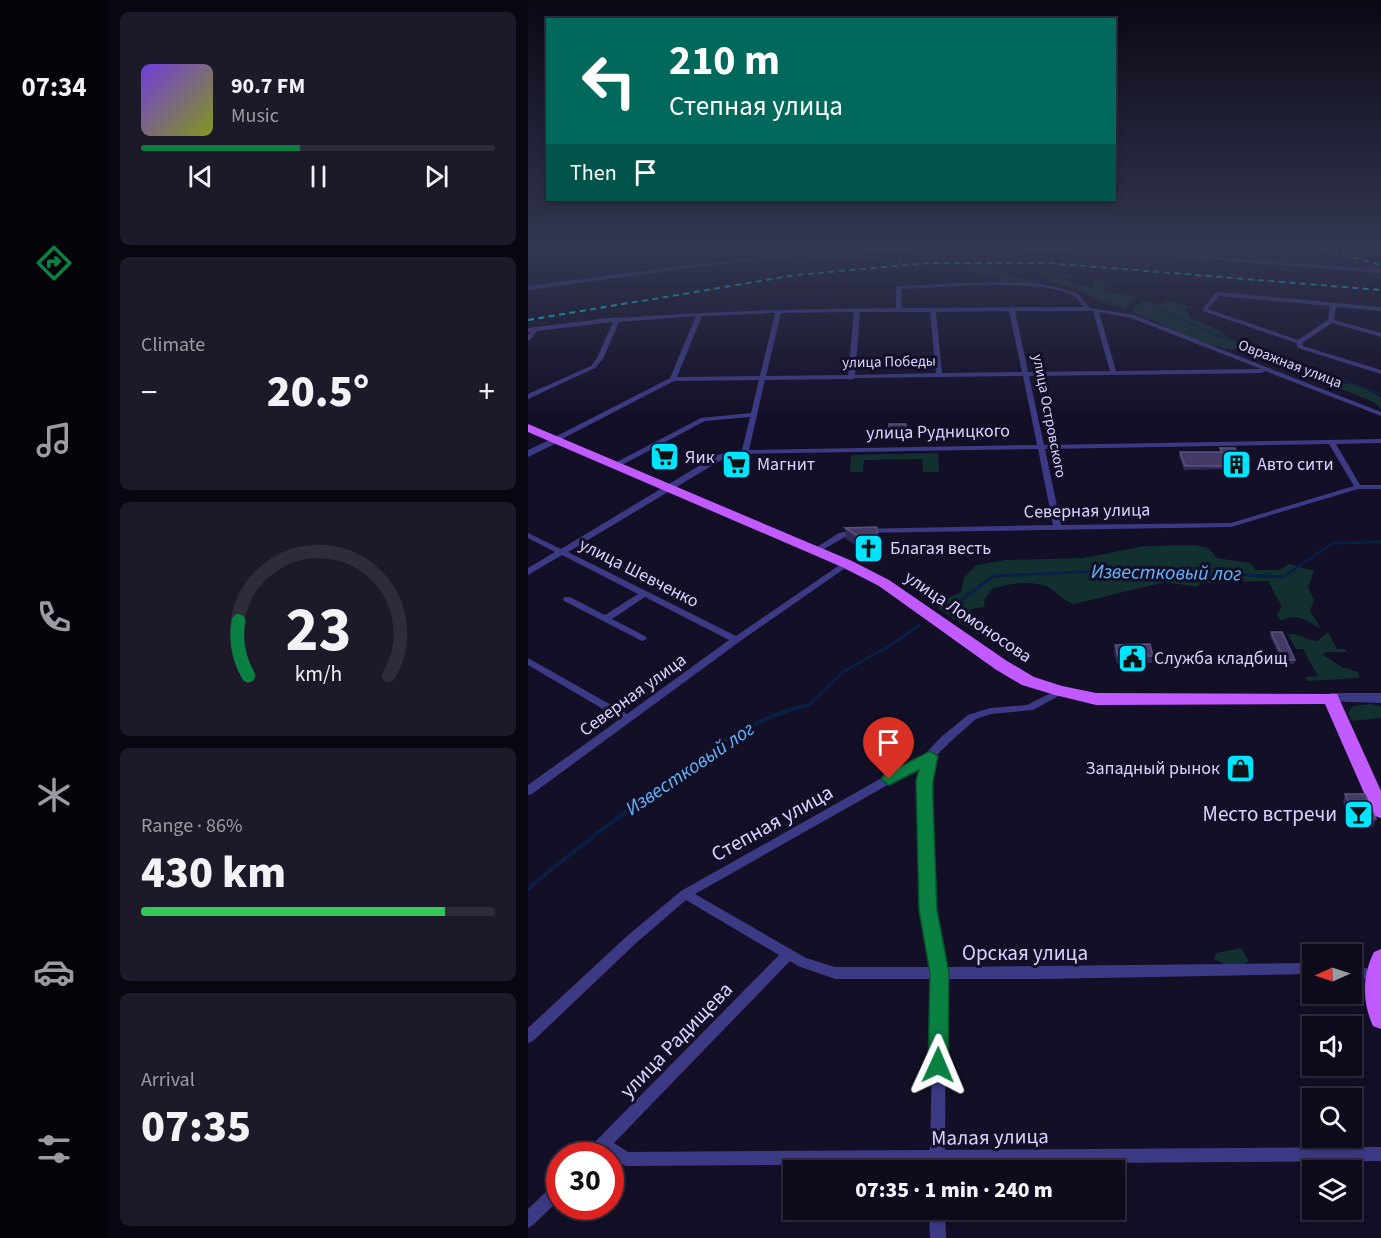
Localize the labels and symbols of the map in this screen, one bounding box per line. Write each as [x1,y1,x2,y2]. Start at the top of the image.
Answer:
street label: Овражная улица [1235,335,1345,393]
street label: улица Победы [842,351,936,373]
street label: улица Островского [1027,352,1071,480]
street label: улица Рудницкого [866,418,1010,446]
supermarket icon: Яик [648,441,680,473]
place label: Яик [685,445,715,470]
supermarket icon: Магнит [720,448,752,480]
building icon: Авто сити [1220,448,1252,480]
place label: Магнит [757,452,815,477]
place label: Авто сити [1257,452,1334,477]
street label: Северная улица [1024,497,1150,525]
street label: улица Шевченко [575,532,703,614]
church icon: Благая весть [853,532,885,564]
place label: Благая весть [890,536,991,561]
water label: Известковый лог [1091,558,1242,588]
street label: улица Ломоносова [899,565,1037,669]
public building icon: Служба кладбищ [1117,642,1149,674]
place label: Служба кладбищ [1154,646,1288,671]
street label: Северная улица [574,648,692,742]
water label: Известковый лог [620,715,760,823]
pin [863,717,914,779]
shop icon: Западный рынок [1225,752,1257,784]
place label: Западный рынок [1085,756,1220,781]
street label: Степная улица [706,777,838,869]
bar icon: Место встречи [1342,798,1374,830]
place label: Место встречи [1203,799,1337,829]
street label: Орская улица [962,938,1088,968]
north arrow [1302,944,1362,1004]
street label: улица Радищева [613,975,739,1105]
position arrow [906,1033,970,1097]
street label: Малая улица [931,1121,1049,1153]
speed limit sign: 30 [546,1142,624,1220]

